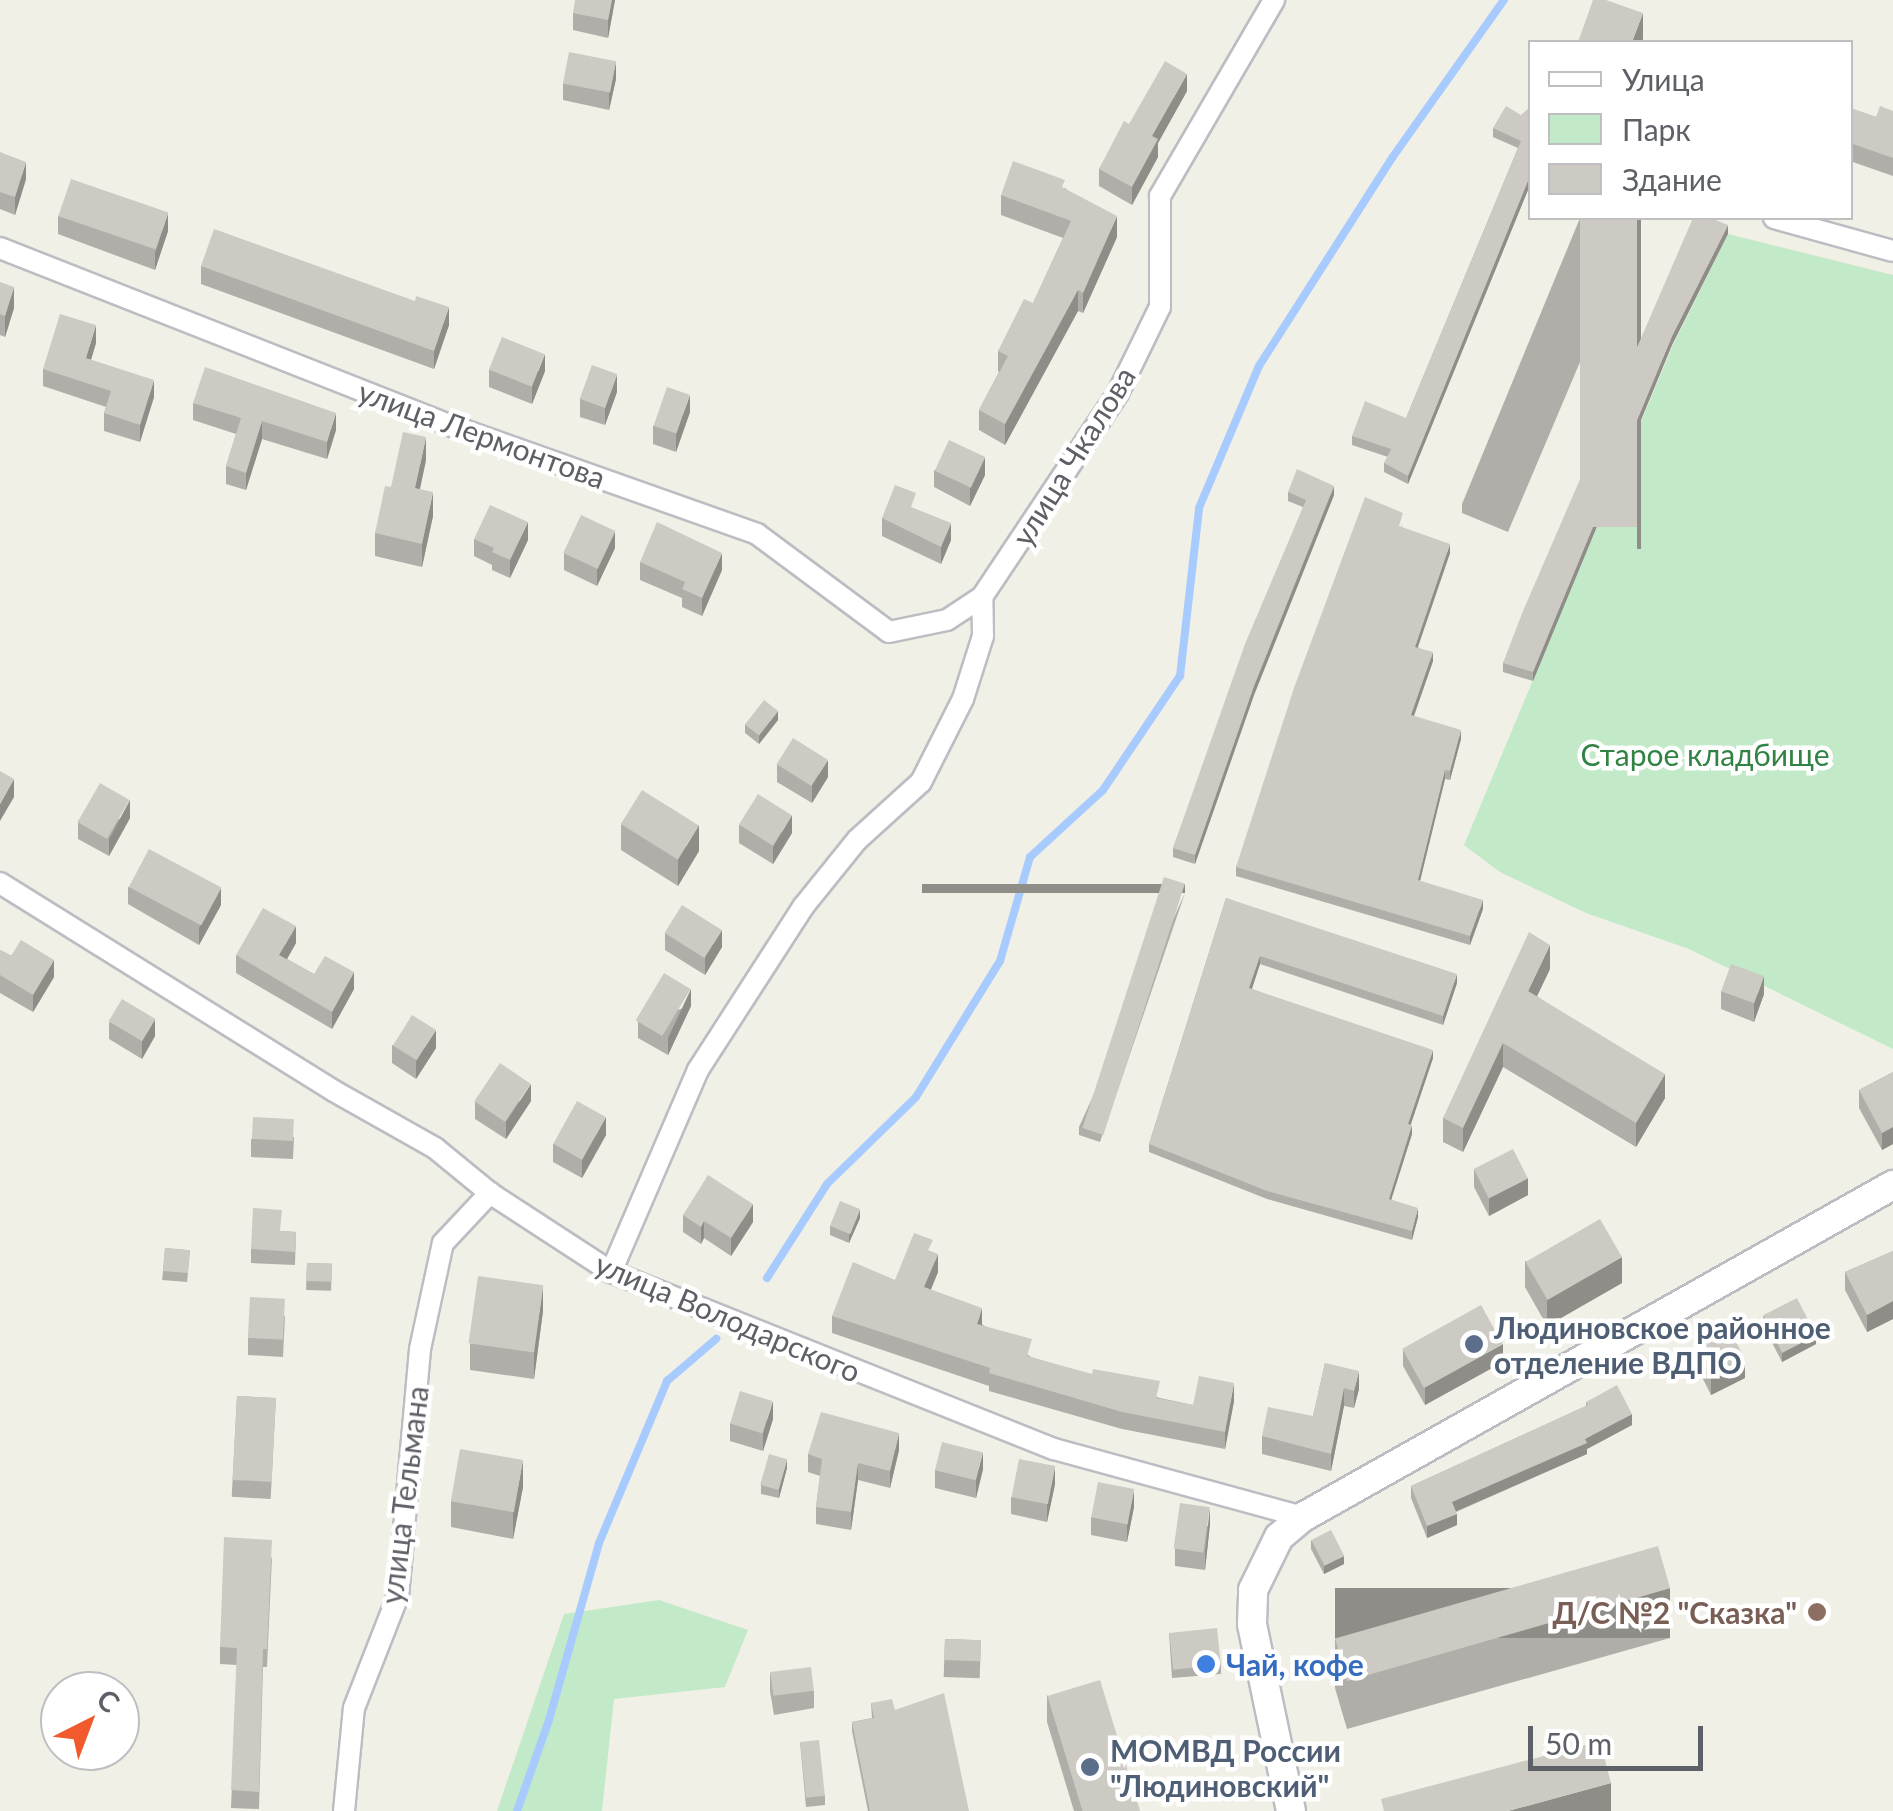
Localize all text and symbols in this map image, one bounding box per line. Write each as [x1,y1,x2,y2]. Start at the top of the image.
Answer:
legend [1528,40,1853,220]
text: Улица [1622,61,1705,97]
text: Парк [1622,111,1691,147]
text: Здание [1622,161,1722,197]
street label: улица Чкалова [1004,360,1142,552]
street label: улица Лермонтова [354,373,610,495]
park label: Старое кладбище [1580,736,1830,772]
street label: улица Володарского [590,1245,866,1389]
place label: Людиновское районное отделение ВДПО [1494,1309,1831,1380]
marker: Людиновское районное отделение ВДПО [1463,1333,1485,1355]
street label: улица Тельмана [373,1384,435,1606]
place label: Д/С №2 "Сказка" [1552,1594,1797,1630]
marker: Д/С №2 "Сказка" [1806,1601,1828,1623]
place label: Чай, кофе [1226,1646,1364,1682]
marker: Чай, кофе [1195,1653,1217,1675]
north arrow [40,1671,140,1771]
text: С [90,1681,127,1719]
scale bar [1533,1706,1708,1768]
text: 50 m [1545,1725,1612,1761]
place label: МОМВД России "Людиновский" [1110,1732,1341,1802]
marker: МОМВД России "Людиновский" [1079,1756,1101,1778]

